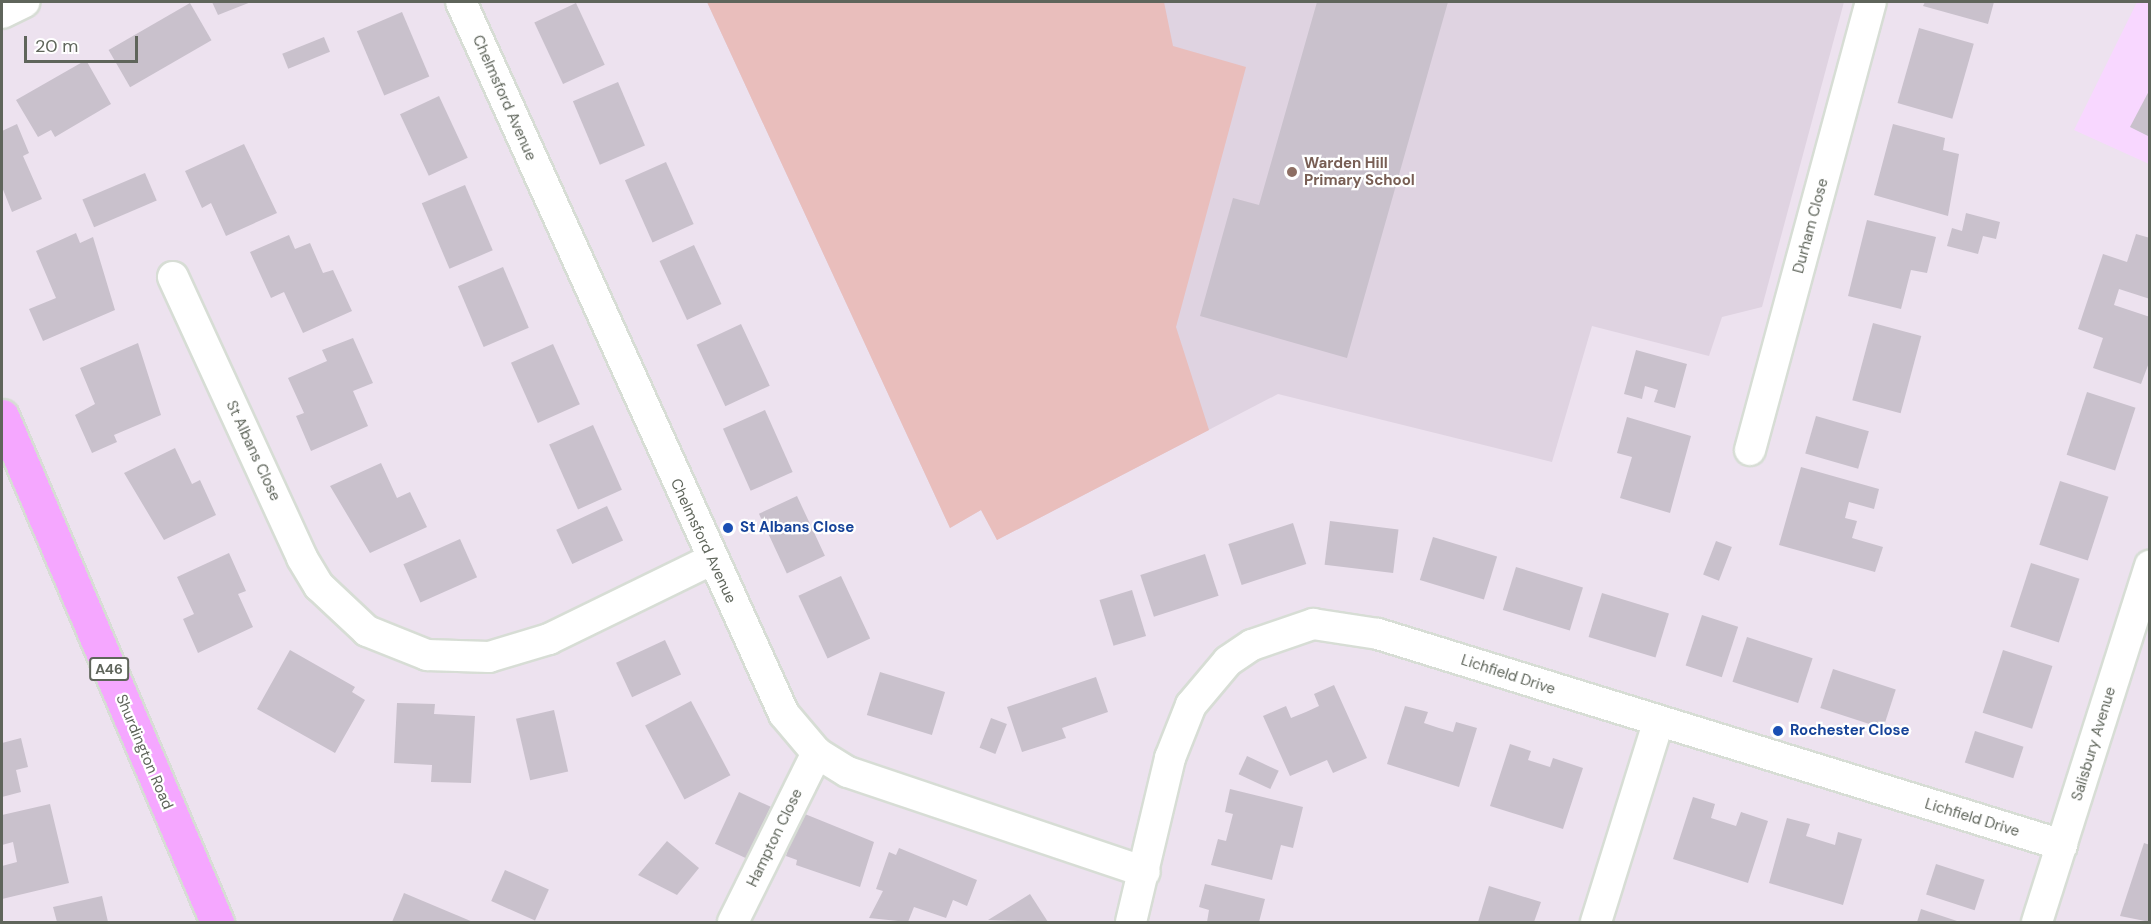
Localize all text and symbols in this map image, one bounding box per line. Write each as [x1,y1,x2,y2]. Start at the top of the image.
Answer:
scale bar [27,24,141,62]
street label: Chelmsford Avenue [468,32,540,164]
text: 20 m [35,34,78,58]
place label: Warden Hill Primary School [1304,154,1415,189]
marker: Warden Hill Primary School [1285,165,1299,179]
street label: Durham Close [1790,177,1832,275]
street label: St Albans Close [222,398,284,504]
street label: Chelmsford Avenue [666,476,740,606]
place label: St Albans Close [740,519,854,537]
marker: St Albans Close [721,521,735,535]
street label: Lichfield Drive [1459,651,1557,699]
road number: A46 [88,658,130,680]
street label: Salisbury Avenue [2068,685,2120,803]
street label: Shurdington Road [112,692,176,812]
place label: Rochester Close [1790,722,1910,740]
marker: Rochester Close [1771,724,1785,738]
street label: Hampton Close [743,786,807,890]
street label: Lichfield Drive [1923,795,2021,841]

